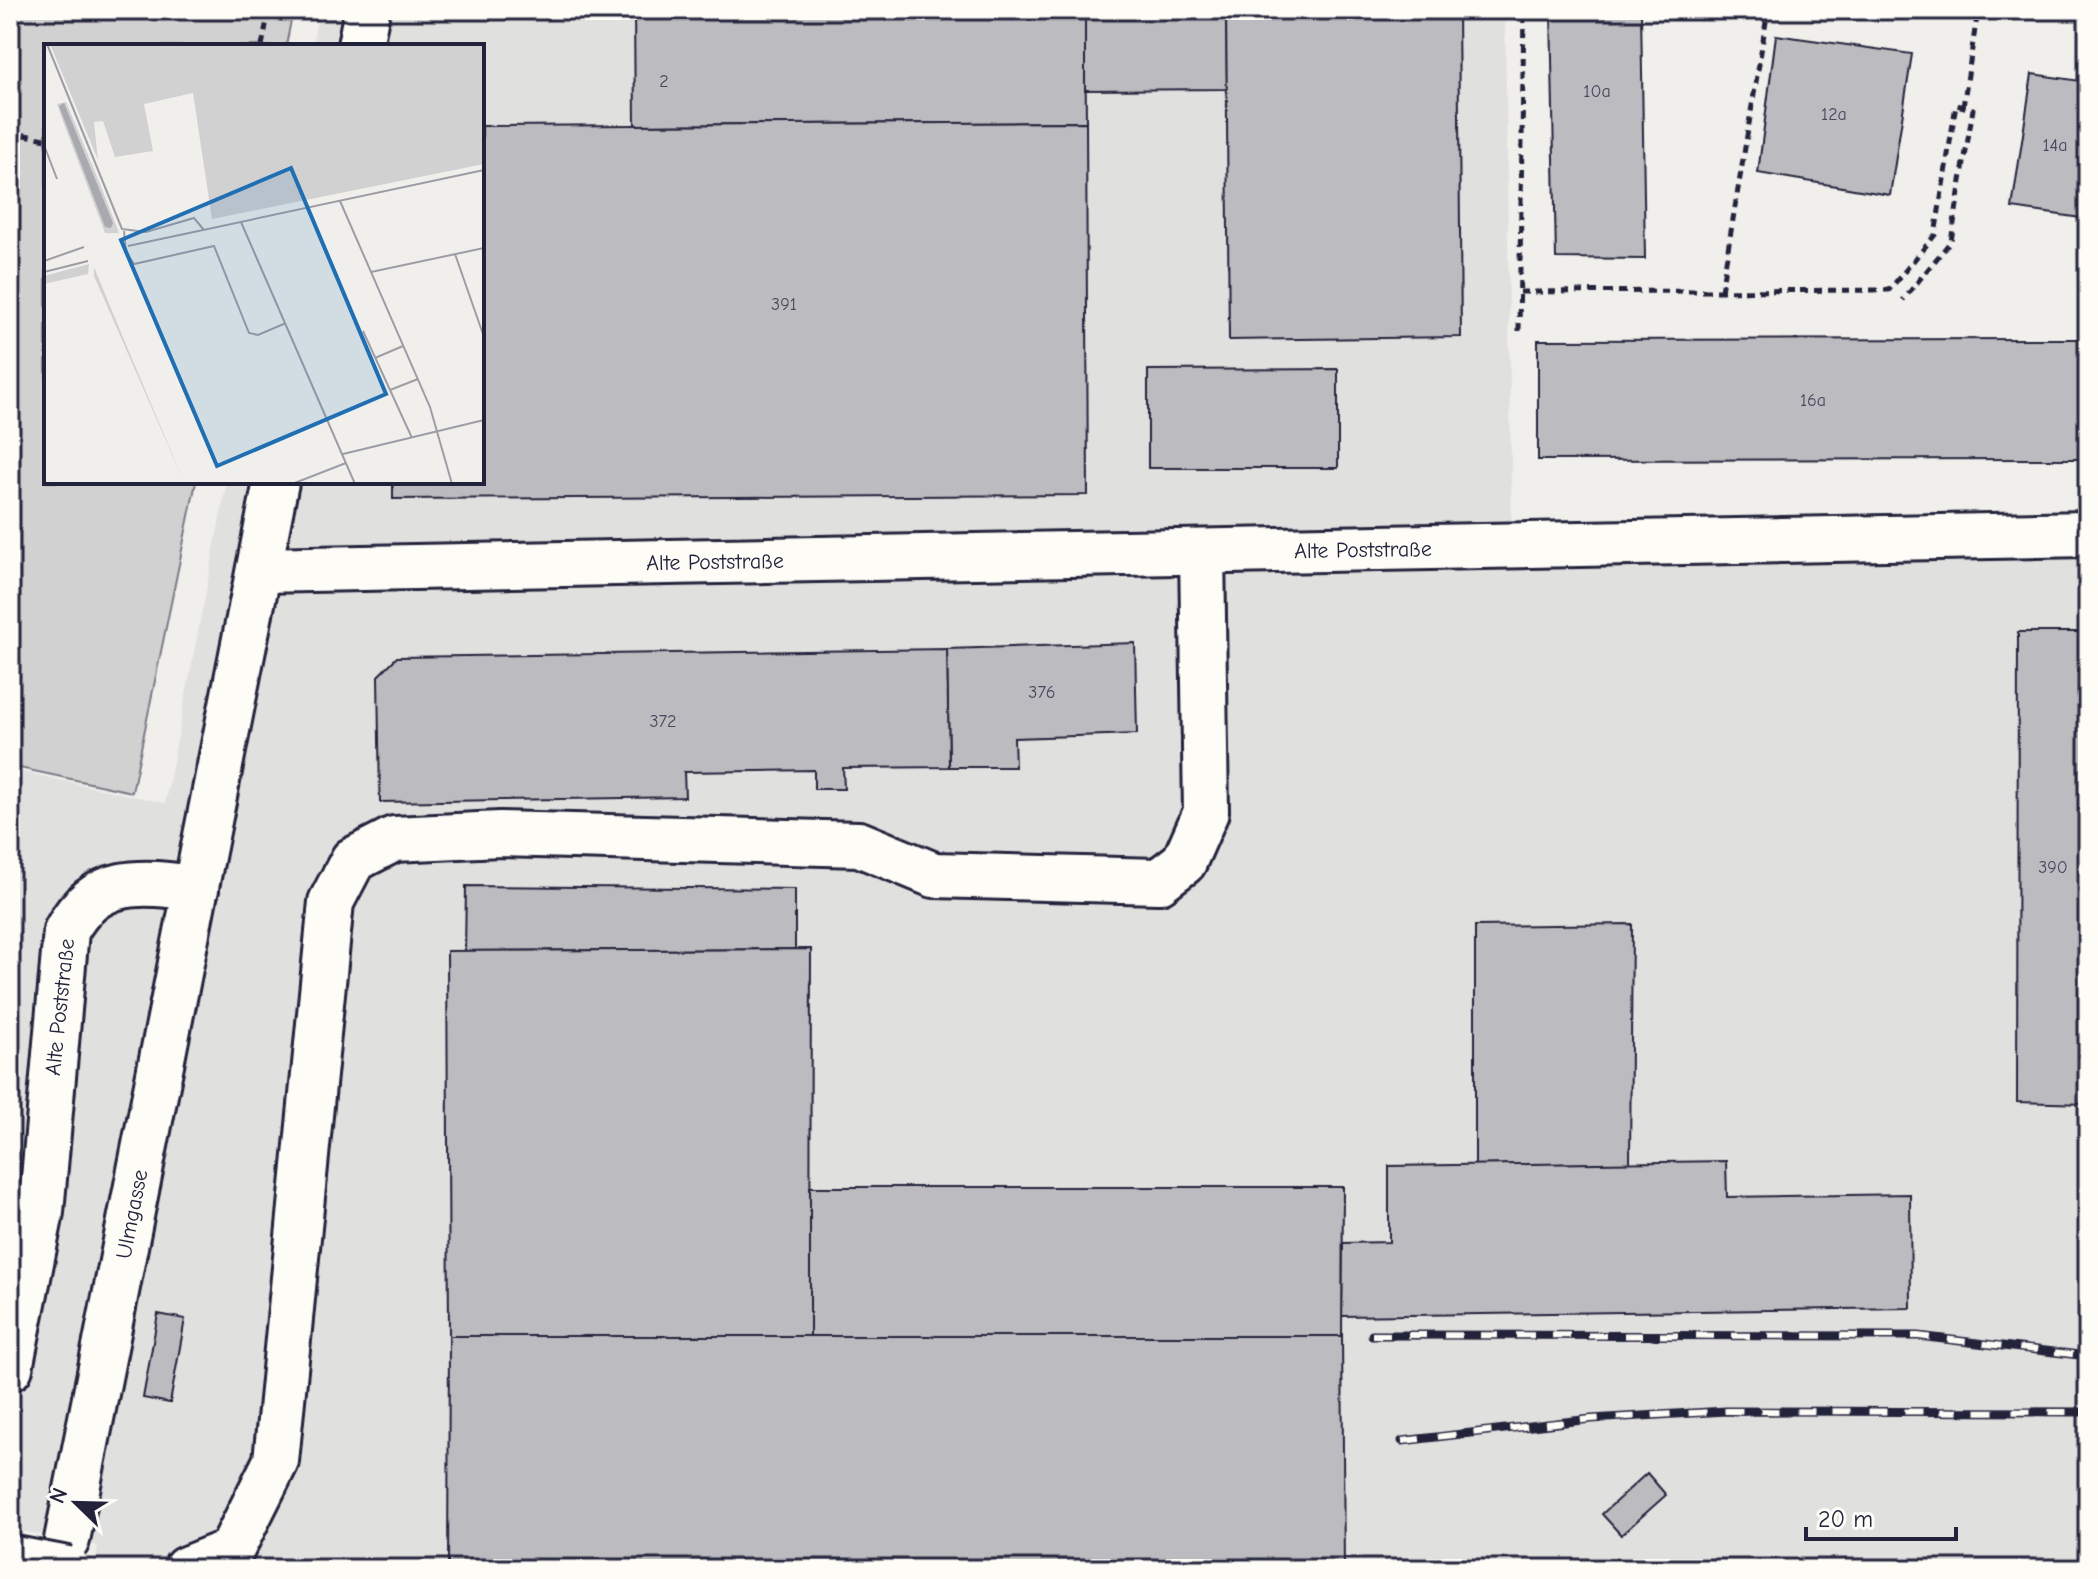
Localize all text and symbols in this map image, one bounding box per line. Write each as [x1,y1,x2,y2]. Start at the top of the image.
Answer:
inset map [44,44,484,484]
house number: 2 [659,71,669,92]
house number: 10a [1583,81,1611,102]
house number: 12a [1821,104,1847,125]
house number: 14a [2042,135,2068,156]
house number: 391 [771,294,797,315]
house number: 16a [1800,390,1826,411]
street label: Alte Poststraße [1294,536,1432,564]
street label: Alte Poststraße [646,548,784,576]
house number: 376 [1028,682,1056,703]
house number: 372 [649,711,677,732]
house number: 390 [2038,857,2068,878]
street label: Alte Poststraße [40,937,80,1077]
street label: Ulmgasse [111,1167,153,1261]
north arrow [36,1463,116,1543]
text: N [44,1484,73,1507]
scale bar [1806,1491,1956,1541]
text: 20 m [1818,1505,1873,1533]

